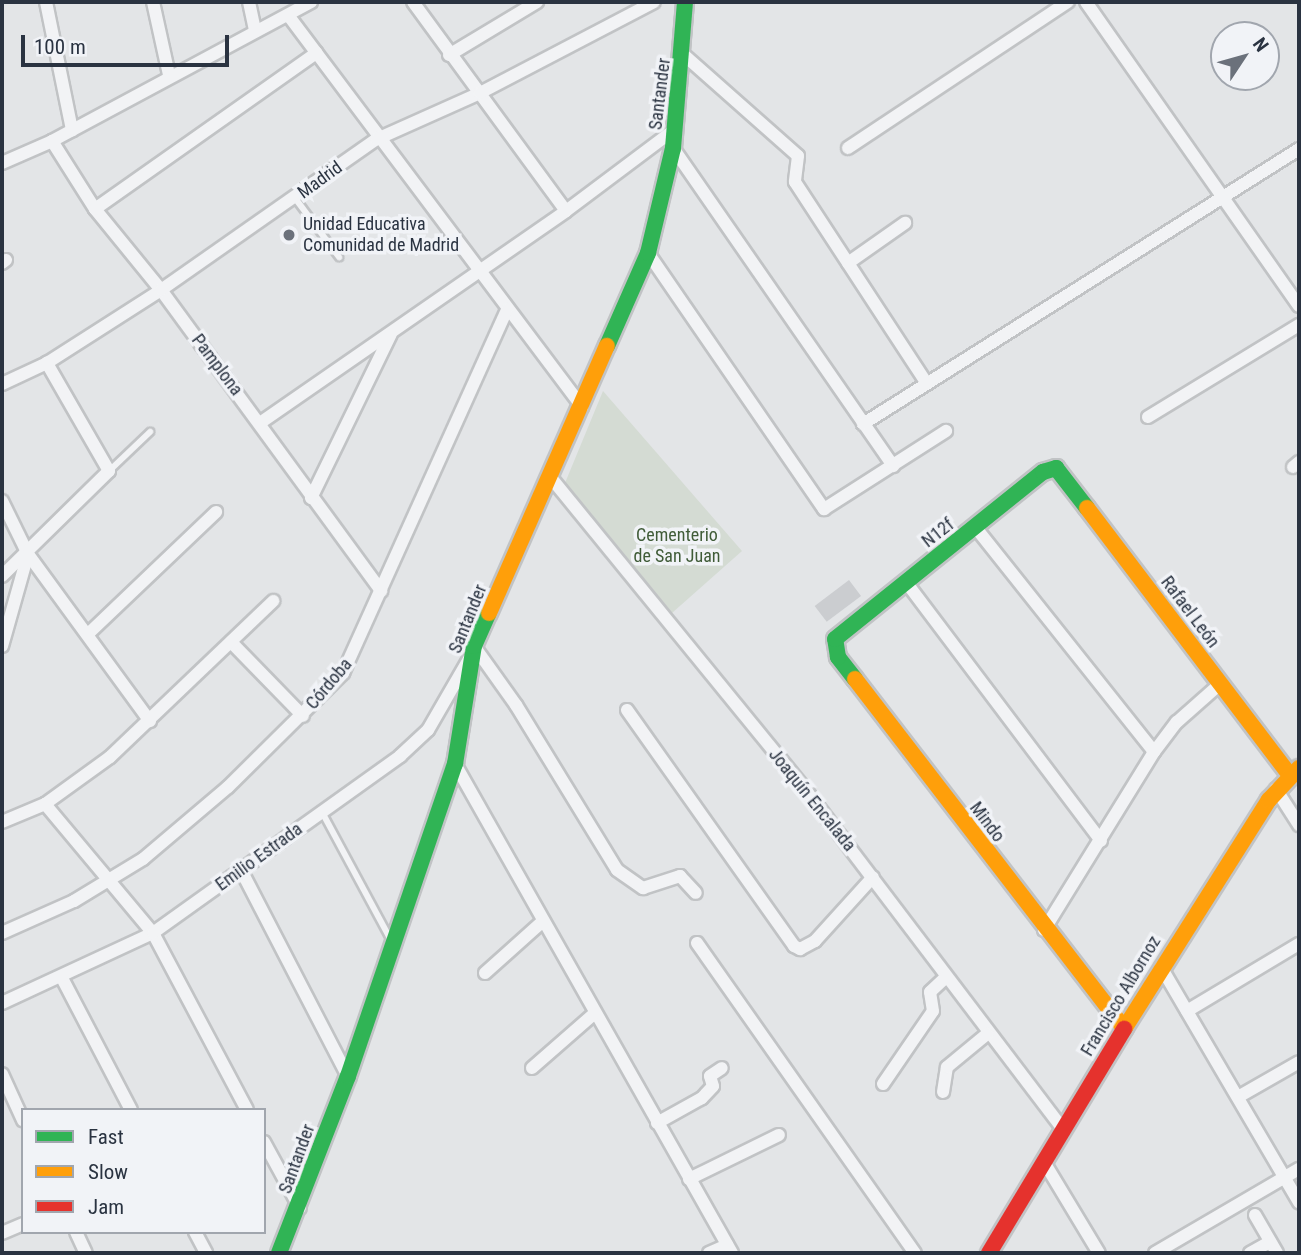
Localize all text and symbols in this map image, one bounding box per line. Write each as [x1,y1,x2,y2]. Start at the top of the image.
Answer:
scale bar [24,21,233,65]
north arrow [1210,21,1280,91]
text: N [1248,33,1273,56]
text: 100 m [34,35,86,59]
street label: Santander [645,57,675,131]
street label: Madrid [294,157,346,203]
place label: Unidad Educativa Comunidad de Madrid [303,214,459,256]
marker: Unidad Educativa Comunidad de Madrid [281,227,297,243]
street label: Pamplona [187,330,247,400]
street label: N12f [918,514,958,552]
park label: Cementerio de San Juan [633,525,721,568]
street label: Rafael León [1156,572,1224,652]
street label: Santander [444,581,492,657]
street label: Córdoba [301,654,357,714]
street label: Joaquín Encalada [764,744,860,856]
street label: Mindo [965,798,1009,846]
street label: Emilio Estrada [211,818,307,896]
street label: Francisco Albornoz [1077,932,1165,1060]
legend [21,1108,266,1234]
street label: Santander [275,1121,319,1197]
text: Fast [88,1125,124,1149]
text: Slow [88,1160,128,1184]
text: Jam [88,1195,124,1219]

